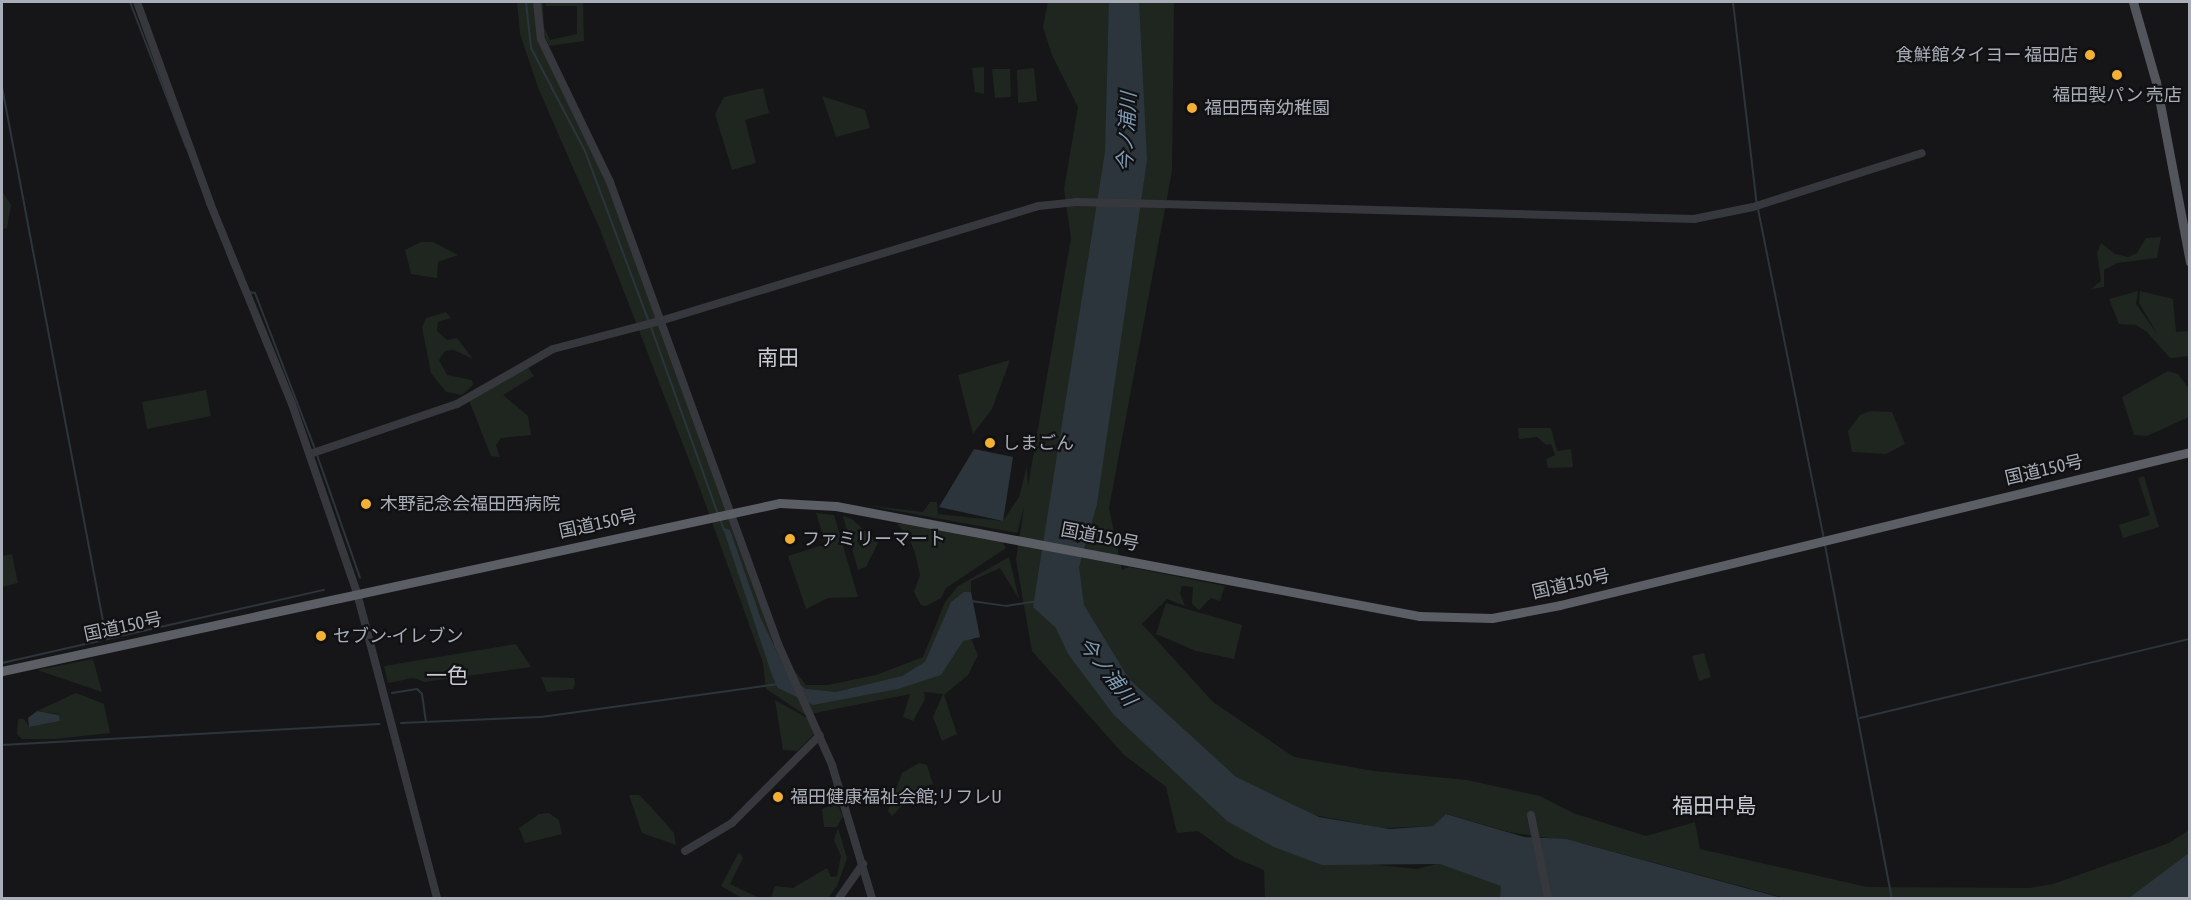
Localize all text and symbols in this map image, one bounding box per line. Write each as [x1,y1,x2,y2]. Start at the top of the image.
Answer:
place label: 食鮮館タイヨー 福田店 [1896,44,2078,66]
marker: 食鮮館タイヨー 福田店 [2083,48,2097,62]
marker: 福田製パン 売店 [2110,68,2124,82]
place label: 福田製パン 売店 [2053,84,2181,106]
water label: 今ノ浦川 [1112,91,1140,173]
place label: 福田西南幼稚園 [1204,97,1330,119]
marker: 福田西南幼稚園 [1185,101,1199,115]
district label: 南田 [757,344,799,370]
place label: しまごん [1002,432,1074,454]
marker: しまごん [983,436,997,450]
street label: 国道150号 [2003,451,2085,489]
place label: 木野記念会福田西病院 [380,493,560,515]
marker: 木野記念会福田西病院 [357,495,375,513]
street label: 国道150号 [557,505,639,543]
street label: 国道150号 [1059,519,1141,555]
place label: ファミリーマート [802,528,946,550]
marker: ファミリーマート [783,532,797,546]
street label: 国道150号 [1530,565,1612,603]
street label: 国道150号 [82,608,164,646]
place label: セブン-イレブン [333,625,463,647]
marker: セブン-イレブン [314,629,328,643]
water label: 今ノ浦川 [1074,632,1142,710]
district label: 一色 [426,662,468,688]
place label: 福田健康福祉会館;リフレU [790,786,1002,808]
marker: 福田健康福祉会館;リフレU [771,790,785,804]
district label: 福田中島 [1672,792,1756,818]

